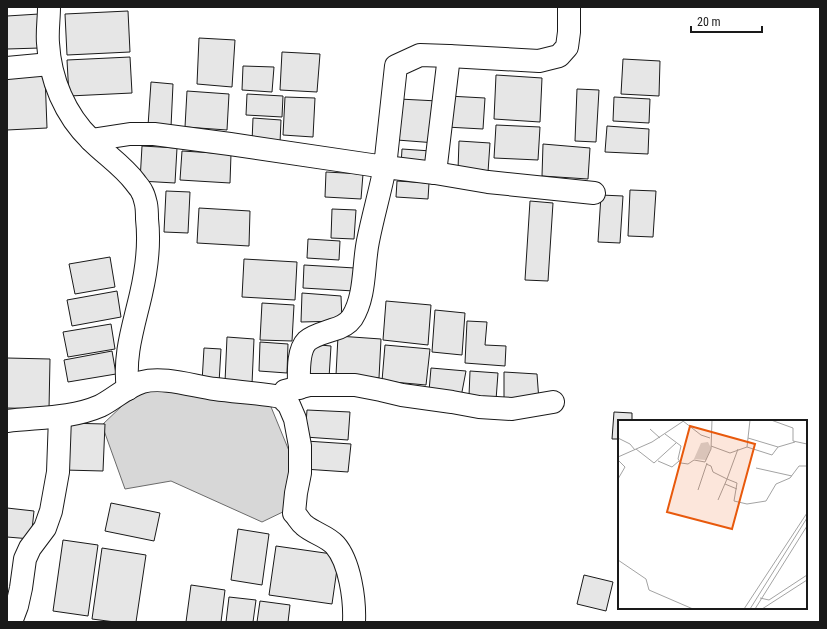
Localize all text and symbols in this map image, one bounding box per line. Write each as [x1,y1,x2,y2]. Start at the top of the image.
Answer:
scale bar [691,8,762,34]
text: 20 m [697,15,721,29]
inset map [618,420,807,609]

